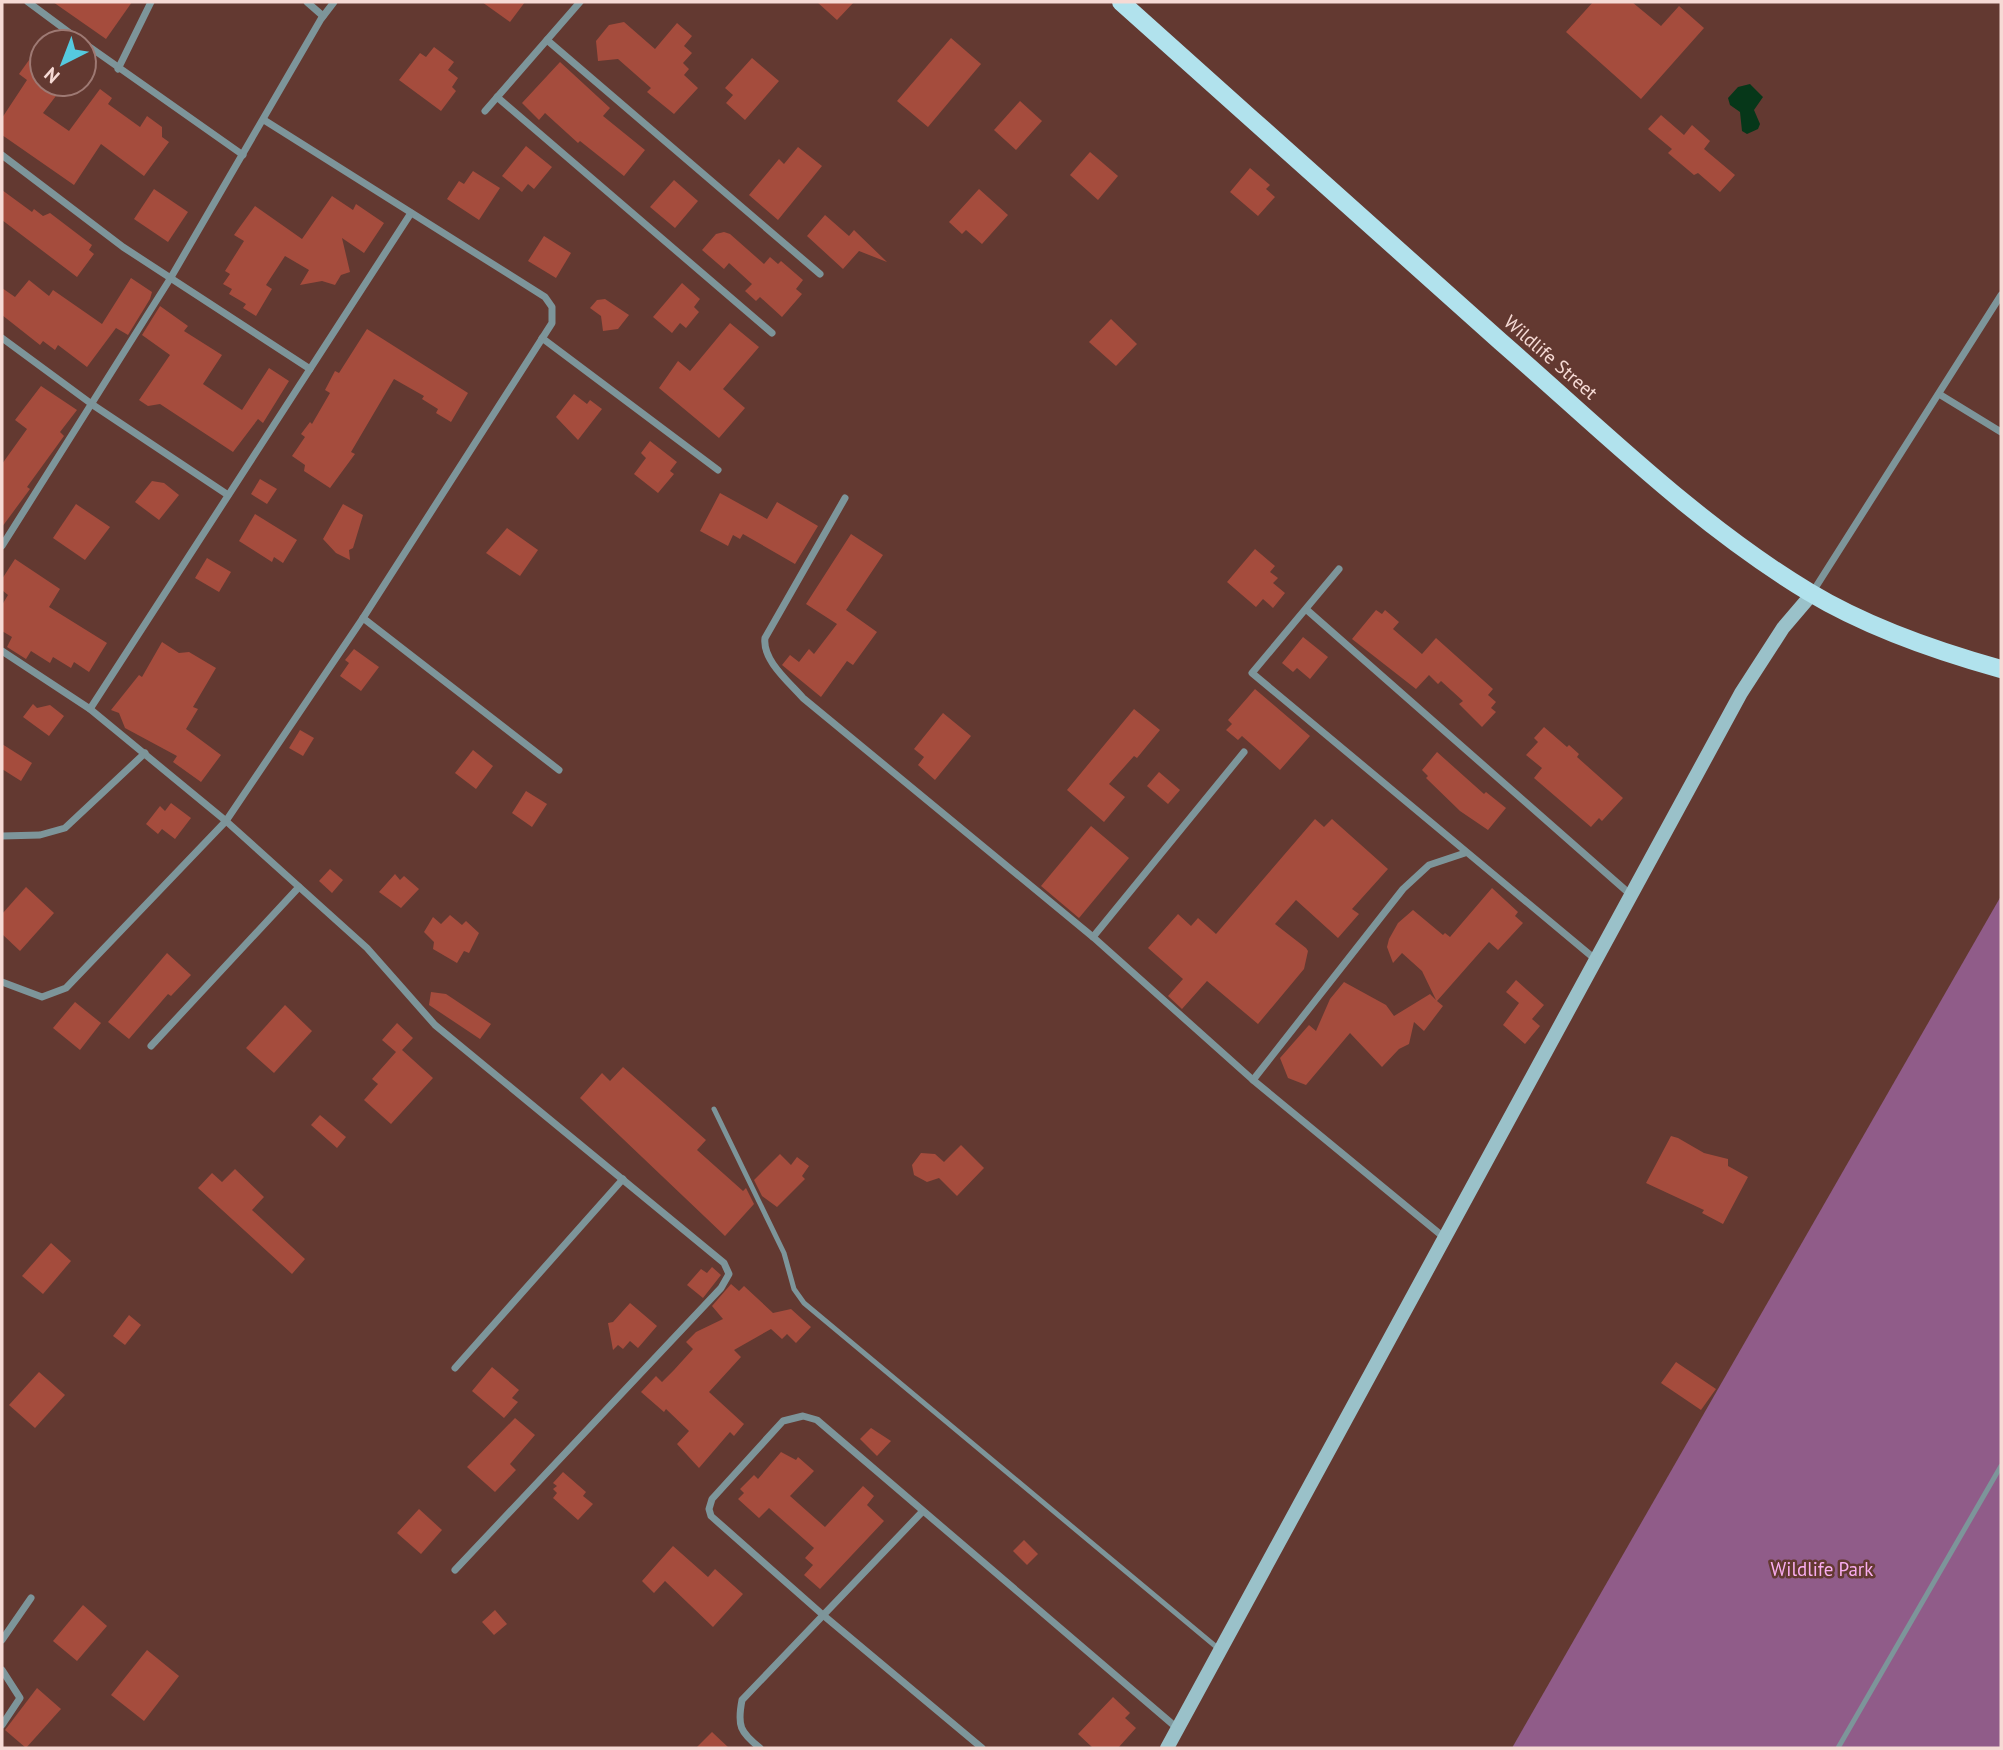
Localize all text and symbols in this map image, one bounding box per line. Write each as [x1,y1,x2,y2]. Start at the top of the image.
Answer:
north arrow [28,28,98,98]
text: N [39,63,64,89]
street label: Wildlife Street [1499,310,1603,405]
park label: Wildlife Park [1771,1557,1873,1581]

